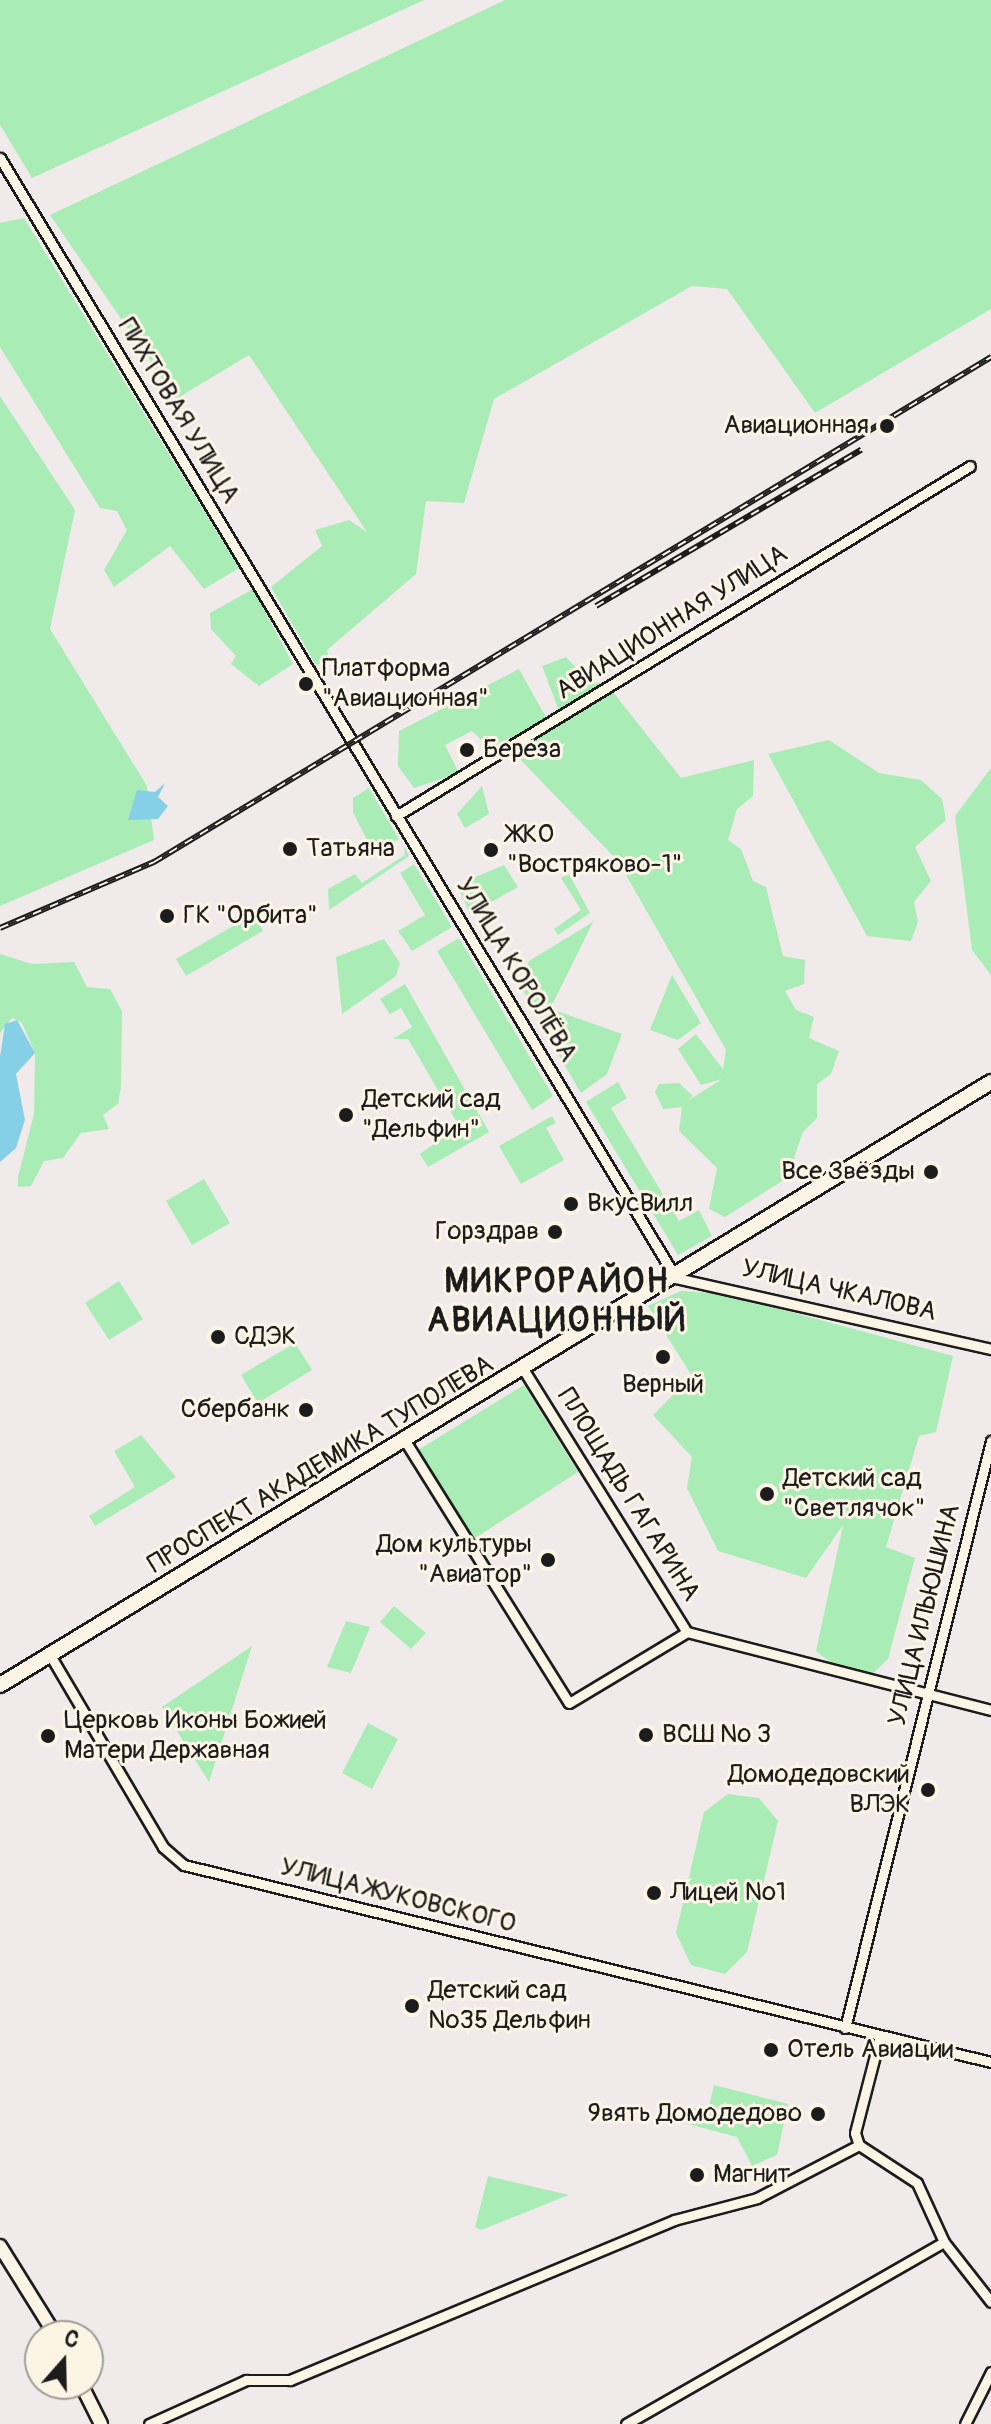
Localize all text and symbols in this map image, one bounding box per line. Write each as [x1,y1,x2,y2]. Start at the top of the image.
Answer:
street label: ПИХТОВАЯ УЛИЦА [110,313,246,509]
place label: Авиационная [724,410,869,442]
marker: Авиационная [876,415,898,437]
street label: АВИАЦИОННАЯ УЛИЦА [550,539,794,707]
place label: Платформа "Авиационная" [322,653,489,714]
marker: Платформа "Авиационная" [297,675,315,693]
place label: Береза [483,734,561,766]
marker: Береза [458,741,476,759]
place label: ЖКО "Востряково-1" [507,819,682,880]
place label: Татьяна [306,833,395,865]
marker: Татьяна [281,840,299,858]
marker: ЖКО "Востряково-1" [482,841,500,859]
street label: УЛИЦА КОРОЛЁВА [449,872,583,1068]
place label: ГК "Орбита" [183,900,318,932]
marker: ГК "Орбита" [158,907,176,925]
place label: Детский сад "Дельфин" [362,1084,501,1146]
marker: Детский сад "Дельфин" [337,1106,355,1124]
place label: Все Звёзды [781,1156,915,1188]
marker: Все Звёзды [922,1163,940,1181]
place label: ВкусВилл [587,1188,693,1220]
marker: ВкусВилл [562,1195,580,1213]
place label: Горздрав [435,1216,539,1248]
marker: Горздрав [546,1223,564,1241]
street label: УЛИЦА ЧКАЛОВА [739,1253,939,1329]
district label: МИКРОРАЙОН АВИАЦИОННЫЙ [427,1261,687,1340]
place label: СДЭК [234,1321,296,1353]
marker: СДЭК [209,1328,227,1346]
marker: Верный [654,1348,672,1366]
street label: ПРОСПЕКТ АКАДЕМИКА ТУПОЛЕВА [143,1349,499,1581]
place label: Верный [622,1369,704,1401]
street label: ПЛОЩАДЬ ГАГАРИНА [550,1383,706,1607]
place label: Сбербанк [181,1394,290,1426]
marker: Сбербанк [297,1401,315,1419]
place label: Детский сад "Светлячок" [783,1463,925,1524]
marker: Детский сад "Светлячок" [758,1485,776,1503]
street label: УЛИЦА ИЛЬЮШИНА [882,1501,968,1729]
place label: Дом культуры "Авиатор" [376,1529,532,1590]
marker: Дом культуры "Авиатор" [539,1551,557,1569]
place label: Церковь Иконы Божией Матери Державная [64,1705,327,1766]
place label: ВСШ № 3 [662,1719,771,1751]
marker: ВСШ № 3 [637,1726,655,1744]
marker: Церковь Иконы Божией Матери Державная [39,1727,57,1745]
place label: Домодедовский ВЛЭК [728,1759,910,1820]
marker: Домодедовский ВЛЭК [917,1779,939,1801]
street label: УЛИЦА ЖУКОВСКОГО [277,1852,519,1940]
place label: Лицей №1 [670,1877,786,1909]
marker: Лицей №1 [645,1884,663,1902]
place label: Детский сад №35 Дельфин [428,1975,591,2036]
marker: Детский сад №35 Дельфин [403,1997,421,2015]
place label: Отель Авиации [787,2034,953,2066]
marker: Отель Авиации [762,2041,780,2059]
place label: 9вять Домодедово [588,2098,802,2130]
marker: 9вять Домодедово [809,2105,827,2123]
place label: Магнит [713,2159,790,2191]
marker: Магнит [688,2166,706,2184]
north arrow [24,2320,104,2400]
text: С [60,2324,83,2355]

